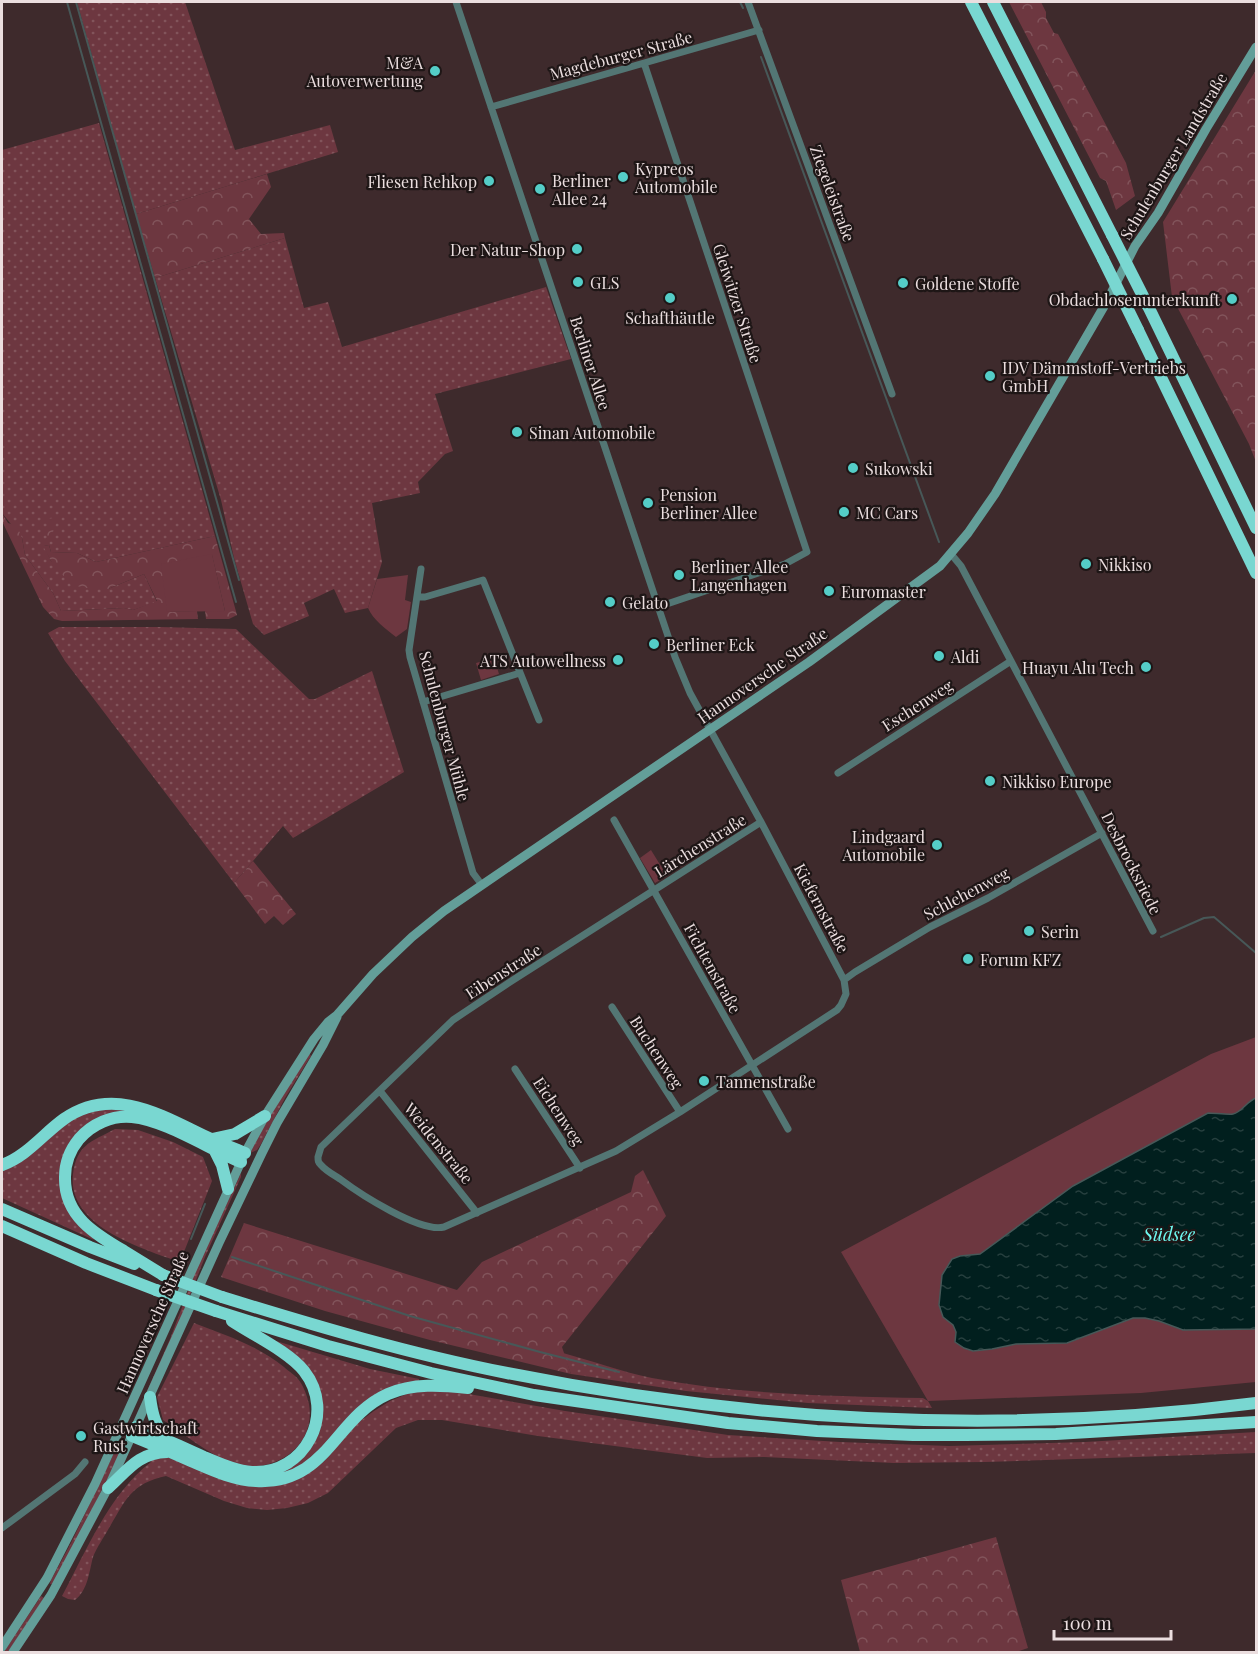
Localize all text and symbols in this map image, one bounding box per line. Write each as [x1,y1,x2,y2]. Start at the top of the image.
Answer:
street label: Magdeburger Straße [547,26,695,84]
place label: M&A Autoverwertung [306,52,424,91]
marker: M&A Autoverwertung [428,64,442,78]
street label: Schulenburger Landstraße [1115,69,1231,243]
street label: Ziegeleistraße [806,142,860,244]
place label: Kypreos Automobile [634,158,718,197]
place label: Berliner Allee 24 [551,170,611,209]
marker: Kypreos Automobile [616,170,630,184]
place label: Fliesen Rehkop [368,171,477,192]
marker: Fliesen Rehkop [482,174,496,188]
marker: Berliner Allee 24 [533,182,547,196]
place label: Der Natur-Shop [450,239,565,260]
street label: Gleiwitzer Straße [709,241,767,365]
marker: Der Natur-Shop [570,242,584,256]
place label: GLS [590,272,619,293]
place label: Goldene Stoffe [915,273,1020,294]
marker: GLS [571,275,585,289]
marker: Goldene Stoffe [896,276,910,290]
place label: Obdachlosenunterkunft [1049,289,1220,310]
marker: Schafthäutle [663,291,677,305]
marker: Obdachlosenunterkunft [1225,292,1239,306]
place label: Schafthäutle [625,307,715,328]
street label: Berliner Allee [566,314,616,412]
place label: IDV Dämmstoff-Vertriebs GmbH [1002,357,1186,396]
marker: IDV Dämmstoff-Vertriebs GmbH [983,369,997,383]
place label: Sinan Automobile [529,422,655,443]
marker: Sinan Automobile [510,425,524,439]
place label: Sukowski [865,458,933,479]
marker: Sukowski [846,461,860,475]
place label: Pension Berliner Allee [660,484,757,523]
marker: Pension Berliner Allee [641,496,655,510]
place label: MC Cars [856,502,918,523]
marker: MC Cars [837,505,851,519]
place label: Nikkiso [1098,554,1152,575]
place label: Berliner Allee Langenhagen [691,556,788,595]
marker: Nikkiso [1079,557,1093,571]
marker: Berliner Allee Langenhagen [672,568,686,582]
place label: Euromaster [841,581,926,602]
marker: Euromaster [822,584,836,598]
place label: Gelato [622,592,669,613]
marker: Gelato [603,595,617,609]
street label: Hannoversche Straße [693,622,831,728]
place label: Berliner Eck [666,634,755,655]
marker: Berliner Eck [647,637,661,651]
place label: Aldi [950,646,980,667]
street label: Schulenburger Mühle [415,649,475,803]
marker: Aldi [932,649,946,663]
place label: ATS Autowellness [479,650,606,671]
marker: ATS Autowellness [611,653,625,667]
place label: Huayu Alu Tech [1022,657,1135,678]
marker: Huayu Alu Tech [1139,660,1153,674]
street label: Eschenweg [878,674,957,736]
place label: Nikkiso Europe [1002,771,1112,792]
marker: Nikkiso Europe [983,774,997,788]
street label: Lärchenstraße [650,808,750,882]
street label: Desbrocksriede [1097,808,1167,918]
place label: Lindgaard Automobile [841,826,925,865]
marker: Lindgaard Automobile [930,838,944,852]
street label: Kiefernstraße [790,860,854,956]
street label: Schlehenweg [920,861,1013,924]
street label: Fichtenstraße [680,919,746,1017]
place label: Serin [1041,921,1080,942]
marker: Serin [1022,924,1036,938]
street label: Eibenstraße [461,939,545,1003]
place label: Forum KFZ [980,949,1061,970]
marker: Forum KFZ [961,952,975,966]
street label: Buchenweg [626,1012,689,1093]
place label: Tannenstraße [716,1071,816,1092]
street label: Eichenweg [529,1073,589,1150]
marker: Tannenstraße [697,1074,711,1088]
street label: Weidenstraße [399,1097,478,1188]
water label: Südsee [1142,1222,1195,1246]
street label: Hannoversche Straße [111,1247,193,1397]
place label: Gastwirtschaft Rust [93,1417,198,1456]
marker: Gastwirtschaft Rust [74,1429,88,1443]
scale bar [1054,1603,1171,1641]
text: 100 m [1063,1611,1112,1635]

